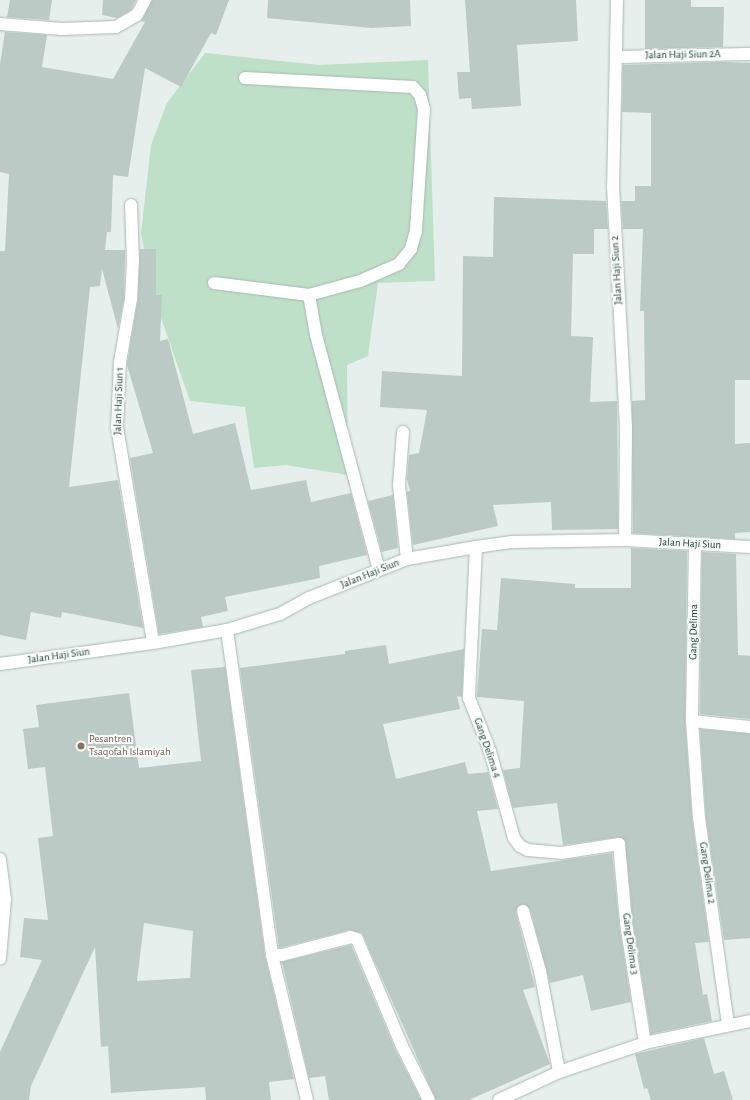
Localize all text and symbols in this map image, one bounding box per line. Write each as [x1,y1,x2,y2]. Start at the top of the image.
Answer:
street label: Jalan Haji Siun 2A [645,48,721,62]
street label: Jalan Haji Siun 2 [609,235,625,305]
street label: Jalan Haji Siun 1 [111,367,127,435]
street label: Jalan Haji Siun [659,536,721,552]
street label: Jalan Haji Siun [339,556,401,592]
street label: Gang Delima [687,604,701,660]
street label: Jalan Haji Siun [27,645,91,667]
street label: Gang Delima 4 [471,716,503,780]
place label: Pesantren Tsaqofah Islamiyah [89,733,171,759]
marker: Pesantren Tsaqofah Islamiyah [76,741,86,751]
street label: Gang Delima 2 [696,841,718,905]
street label: Gang Delima 3 [619,912,641,976]

